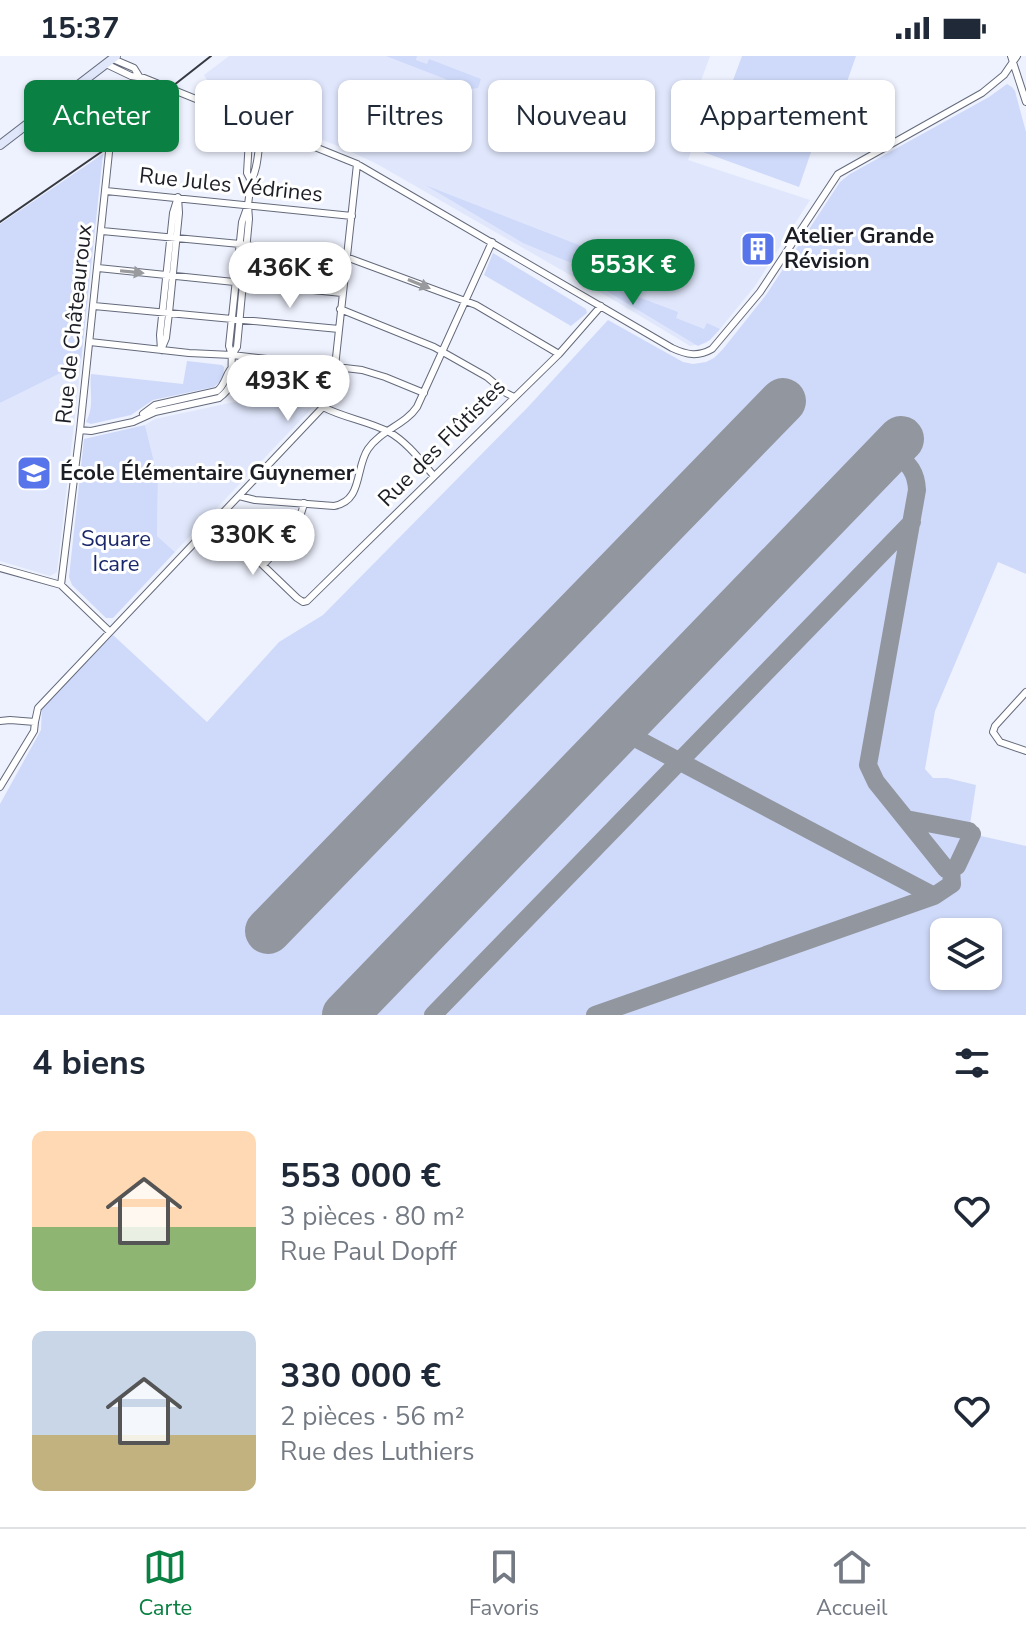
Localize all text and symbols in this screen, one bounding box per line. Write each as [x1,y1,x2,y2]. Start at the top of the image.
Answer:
text: 15:37 [40,8,119,49]
chip: Acheter [24,80,179,152]
chip: Louer [195,80,322,152]
chip: Filtres [338,80,472,152]
chip: Nouveau [488,80,655,152]
chip: Appartement [671,80,895,152]
street label: Rue Jules Védrines [138,160,324,210]
place label: Atelier Grande Révision [784,221,934,276]
street label: Rue de Châteauroux [49,222,99,425]
building icon: Atelier Grande Révision [739,230,777,268]
pin: 553K € [568,239,698,307]
pin: 436K € [225,242,355,310]
text: 553K € [590,247,676,282]
text: 436K € [247,250,333,285]
one-way arrow [120,265,145,278]
one-way arrow [407,278,431,291]
pin: 493K € [223,355,353,423]
text: 493K € [245,363,331,398]
street label: Rue des Flûtistes [372,373,512,513]
school or university icon: École Élémentaire Guynemer [15,454,53,492]
place label: École Élémentaire Guynemer [60,458,355,488]
pin: 330K € [188,509,318,577]
text: 330K € [210,517,296,552]
park label: Square Icare [81,524,151,579]
map controls [930,918,1002,990]
button: layers [930,918,1002,990]
text: 4 biens [32,1040,146,1086]
icon: filters [950,1041,994,1085]
text: 553 000 € [280,1153,441,1199]
icon: home [96,1163,192,1259]
icon: heart [950,1189,994,1233]
text: 3 pièces · 80 m² [280,1199,465,1234]
text: Rue Paul Dopff [280,1234,457,1269]
text: 330 000 € [280,1353,441,1399]
icon: home [96,1363,192,1459]
icon: heart [950,1389,994,1433]
text: 2 pièces · 56 m² [280,1399,465,1434]
text: Rue des Luthiers [280,1434,475,1469]
tab: Carte [138,1545,192,1623]
tab: Favoris [469,1545,539,1623]
tab: Accueil [816,1545,888,1623]

